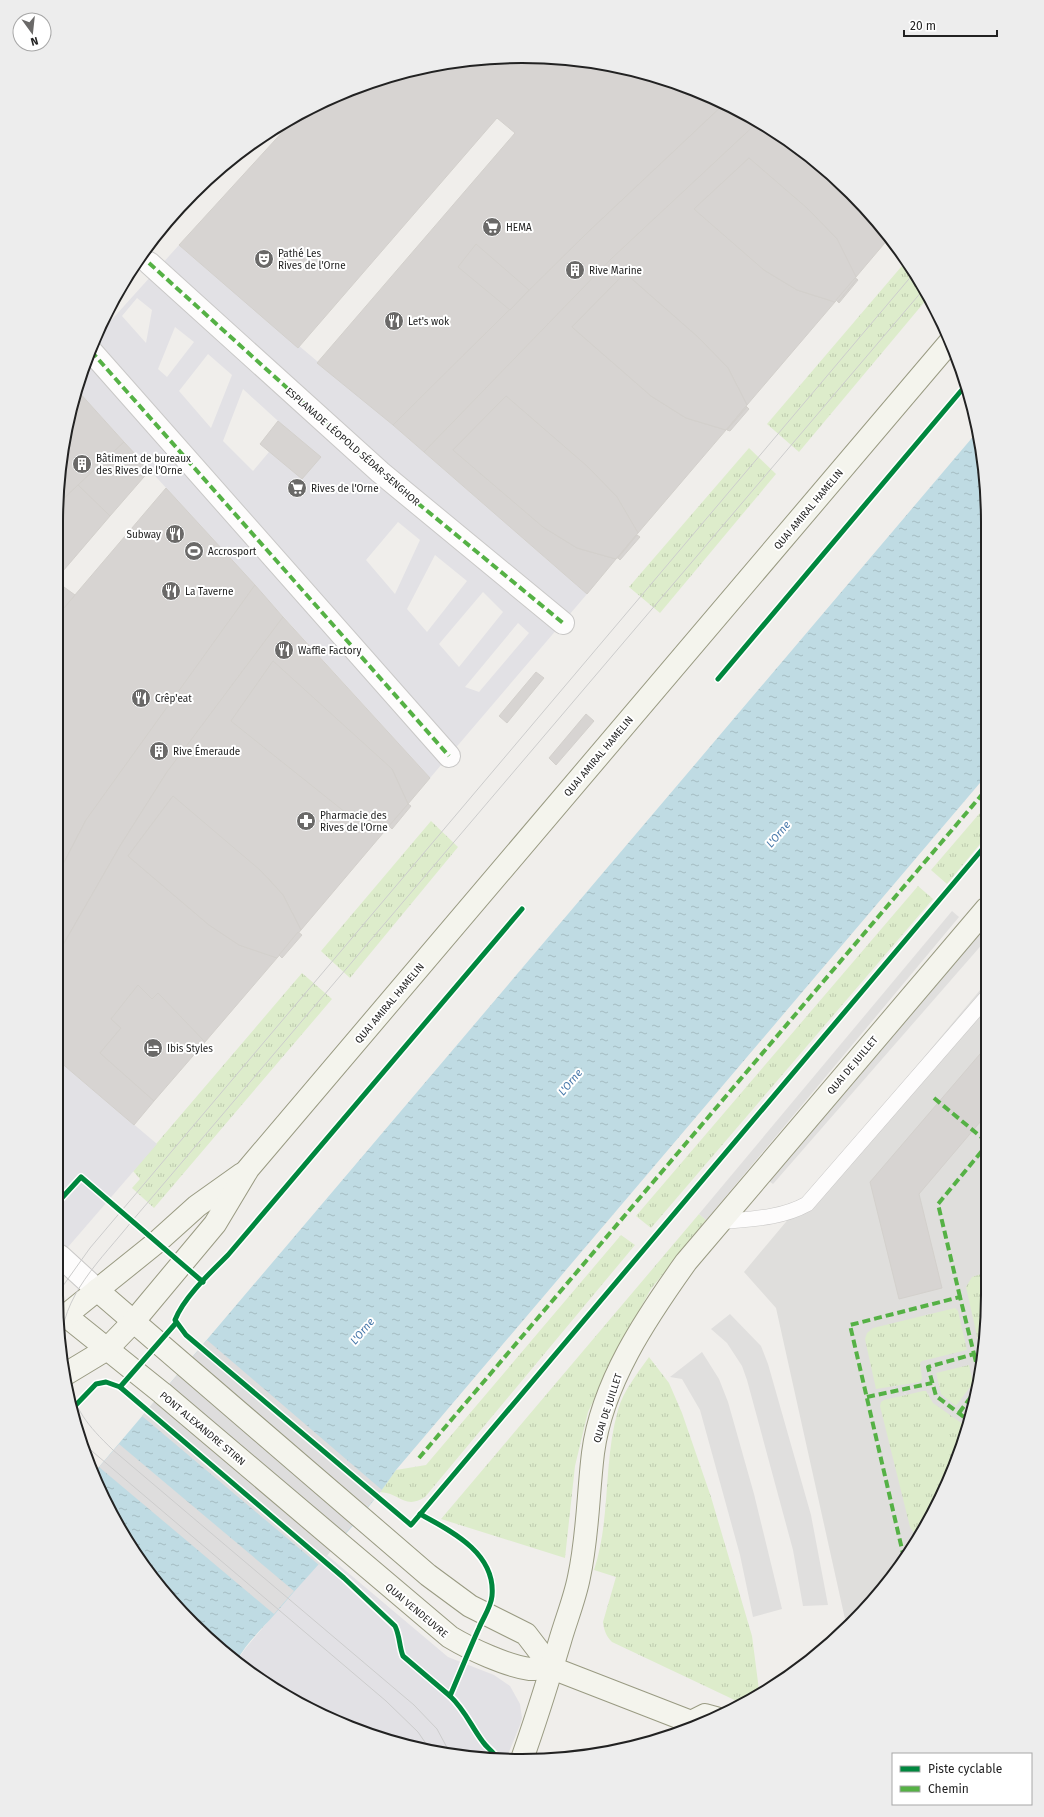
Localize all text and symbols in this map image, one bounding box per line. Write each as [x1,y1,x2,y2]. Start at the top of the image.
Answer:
north arrow [12,12,52,52]
scale bar [904,12,997,38]
text: 20 m [910,19,936,33]
text: N [29,34,40,48]
supermarket icon: HEMA [481,216,503,238]
place label: HEMA [506,222,532,234]
theatre icon: Pathé Les Rives de l'Orne [253,248,275,270]
place label: Pathé Les Rives de l'Orne [278,248,346,272]
building icon: Rive Marine [564,259,586,281]
place label: Rive Marine [589,265,642,277]
restaurant icon: Let's wok [383,310,405,332]
place label: Let's wok [408,316,450,328]
street label: ESPLANADE LÉOPOLD SÉDAR-SENGHOR [283,384,423,508]
building icon: Bâtiment de bureaux des Rives de l'Orne [71,453,93,475]
place label: Bâtiment de bureaux des Rives de l'Orne [96,453,191,477]
street label: QUAI AMIRAL HAMELIN [772,467,846,552]
supermarket icon: Rives de l'Orne [286,477,308,499]
place label: Rives de l'Orne [311,483,379,495]
restaurant icon: Subway [164,523,186,545]
place label: Subway [127,529,161,541]
sports icon: Accrosport [183,540,205,562]
place label: Accrosport [208,546,257,558]
restaurant icon: La Taverne [160,580,182,602]
place label: La Taverne [185,586,233,598]
restaurant icon: Waffle Factory [273,639,295,661]
place label: Waffle Factory [298,645,361,657]
restaurant icon: Crêp'eat [130,687,152,709]
place label: Crêp'eat [155,693,192,705]
street label: QUAI AMIRAL HAMELIN [562,714,636,799]
building icon: Rive Émeraude [148,740,170,762]
place label: Rive Émeraude [173,744,240,758]
pharmacy icon: Pharmacie des Rives de l'Orne [295,810,317,832]
place label: Pharmacie des Rives de l'Orne [320,810,388,834]
water label: L'Orne [764,818,793,850]
street label: QUAI AMIRAL HAMELIN [353,961,427,1046]
street label: QUAI DE JUILLET [825,1033,881,1097]
hotel icon: Ibis Styles [142,1037,164,1059]
place label: Ibis Styles [167,1043,213,1055]
water label: L'Orne [556,1066,585,1098]
water label: L'Orne [348,1315,377,1347]
street label: QUAI DE JUILLET [591,1371,625,1445]
street label: PONT ALEXANDRE STIRN [157,1389,248,1468]
street label: QUAI VENDEUVRE [383,1581,450,1640]
legend [892,1753,1032,1805]
text: Piste cyclable [928,1762,1002,1776]
text: Chemin [928,1782,969,1796]

